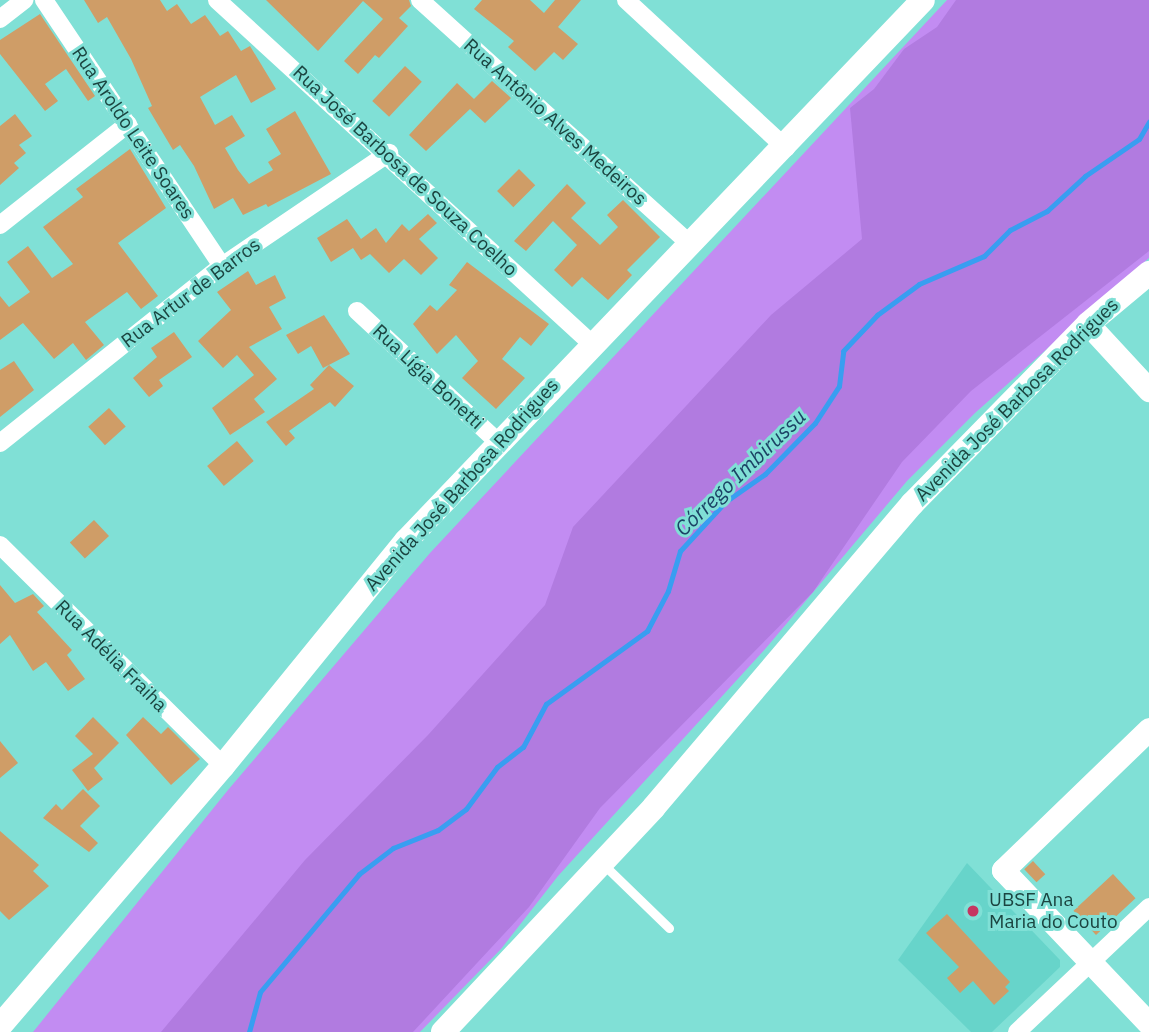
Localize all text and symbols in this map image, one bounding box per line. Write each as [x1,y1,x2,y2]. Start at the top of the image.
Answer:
street label: Rua Antônio Alves Medeiros [459,34,651,210]
street label: Rua Aroldo Leite Soares [67,42,199,224]
street label: Rua José Barbosa de Souza Coelho [288,61,522,281]
street label: Rua Artur de Barros [117,233,265,353]
street label: Avenida José Barbosa Rodrigues [911,294,1123,506]
street label: Rua Lígia Bonetti [368,320,488,434]
street label: Avenida José Barbosa Rodrigues [361,374,563,596]
water label: Córrego Imbirussu [670,403,810,541]
street label: Rua Adélia Fraiha [50,595,172,717]
place label: UBSF Ana Maria do Couto [989,889,1118,933]
marker: UBSF Ana Maria do Couto [963,901,983,921]

